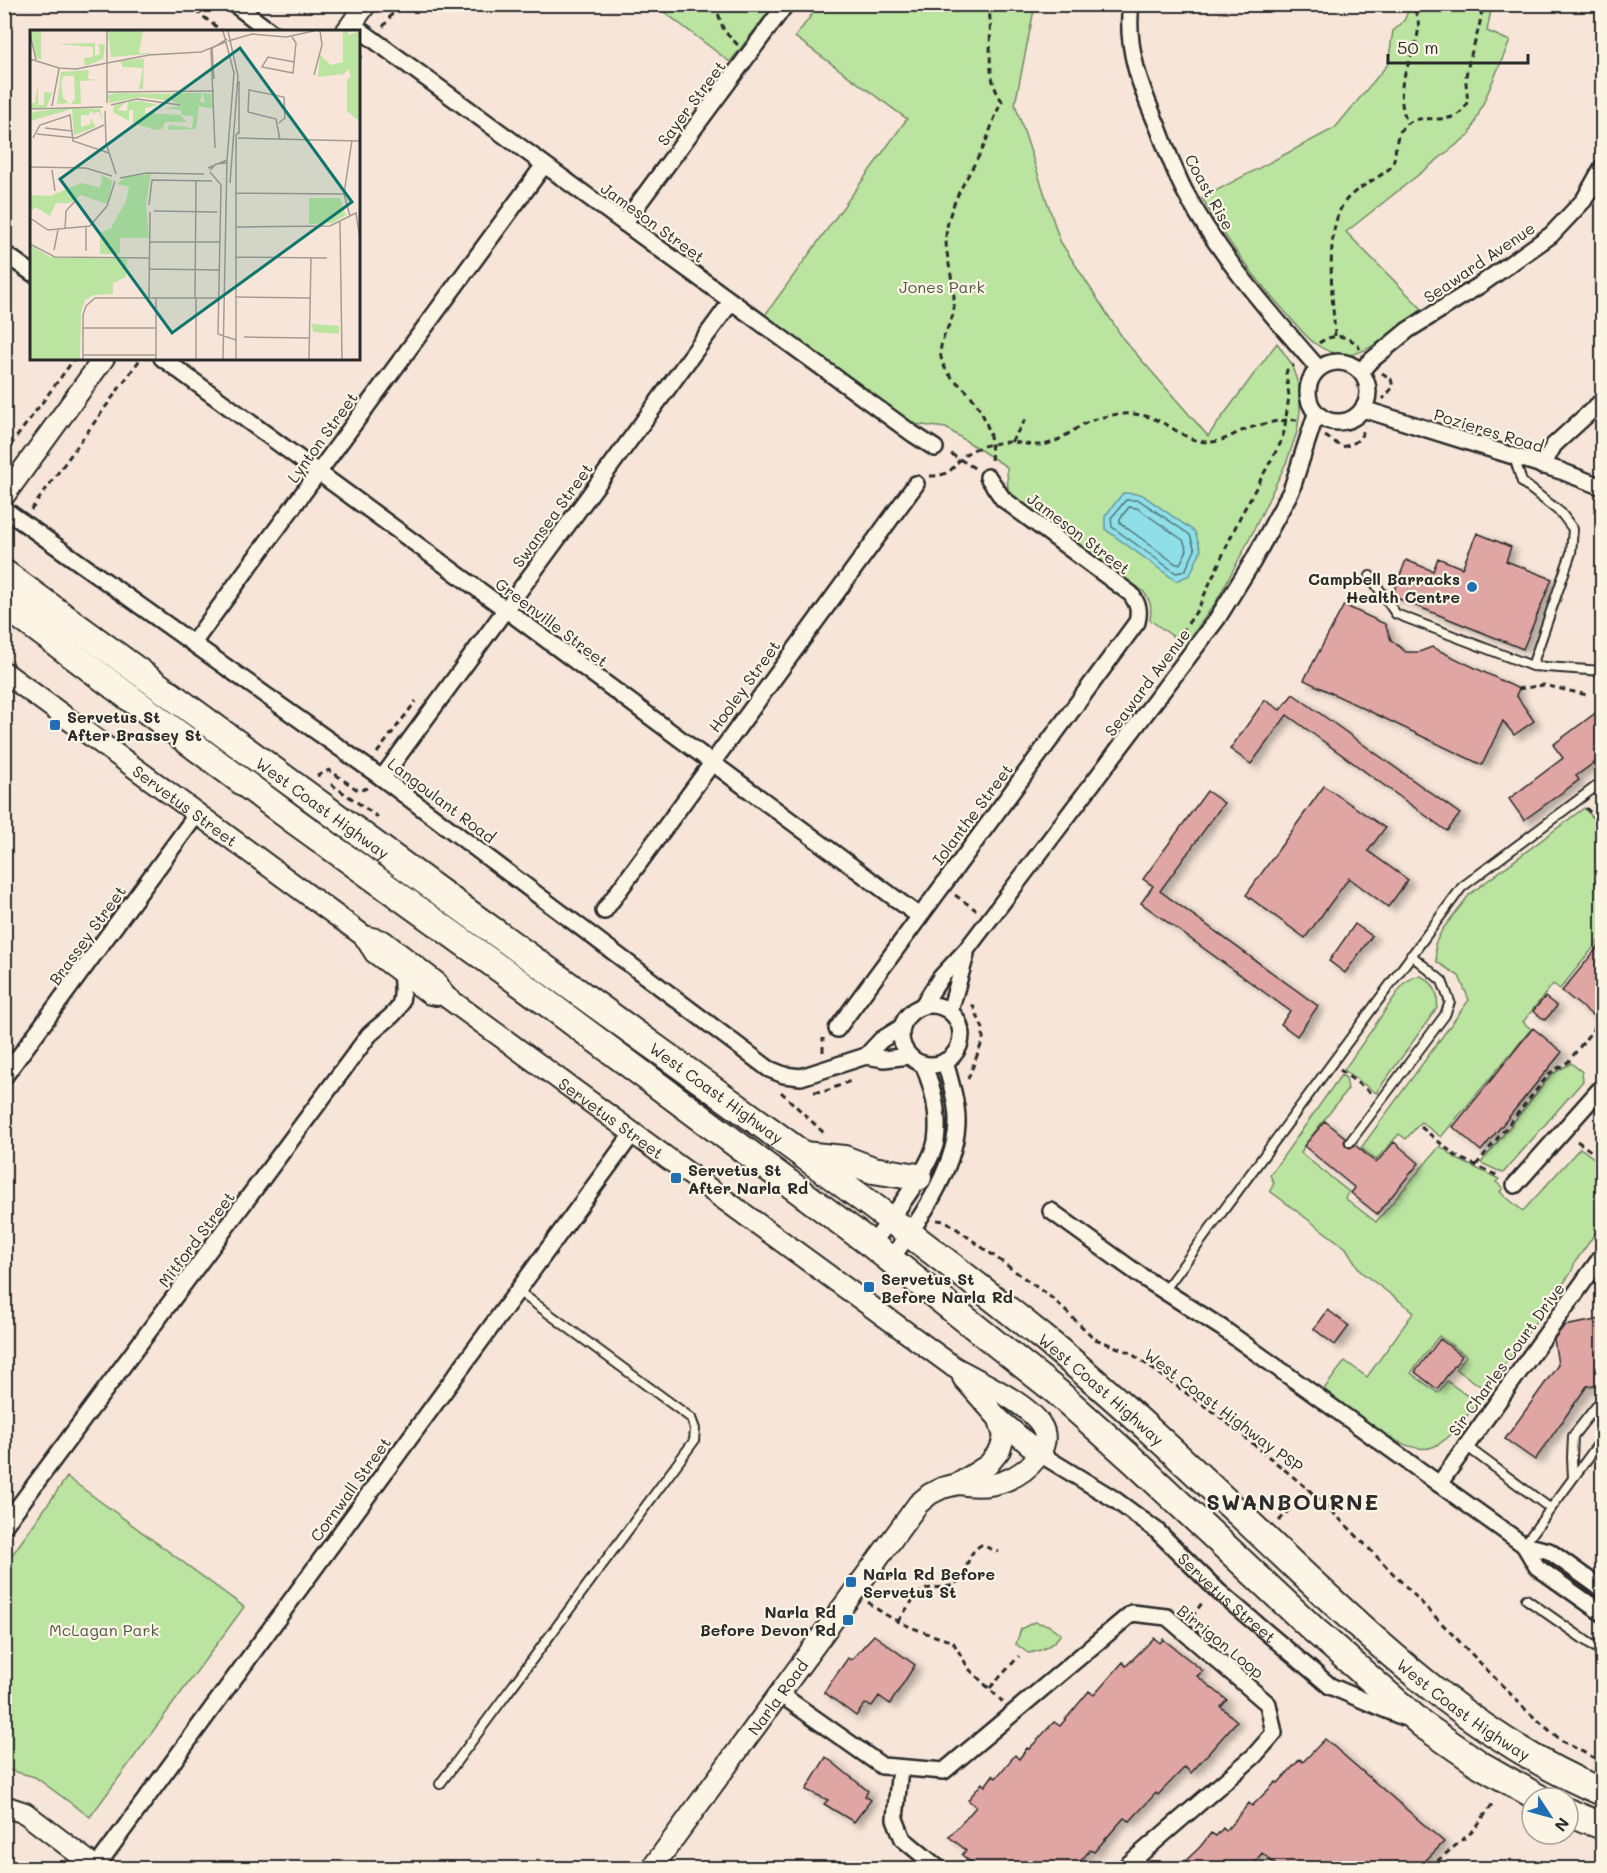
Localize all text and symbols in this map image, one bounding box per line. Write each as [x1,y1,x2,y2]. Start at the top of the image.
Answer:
scale bar [1388,27,1528,65]
inset map [30,30,360,360]
text: 50 m [1397,35,1439,59]
street label: Sayer Street [652,56,730,150]
street label: Coast Rise [1181,150,1239,234]
street label: Jameson Street [597,177,709,267]
street label: Seaward Avenue [1419,217,1539,307]
park label: Jones Park [899,276,985,297]
street label: Lynton Street [282,388,362,486]
street label: Pozieres Road [1432,403,1546,457]
street label: Swansea Street [507,459,597,571]
street label: Jameson Street [1023,487,1135,579]
place label: Campbell Barracks Health Centre [1308,568,1460,607]
street label: Greenville Street [491,573,613,671]
marker: Campbell Barracks Health Centre [1465,580,1479,594]
street label: Seaward Avenue [1100,624,1194,740]
street label: Hooley Street [704,636,784,736]
place label: Servetus St After Brassey St [67,706,202,745]
marker: Servetus St After Brassey St [48,718,62,732]
street label: West Coast Highway [252,752,394,863]
street label: Langoulant Road [384,753,500,847]
street label: Iolanthe Street [927,759,1017,869]
street label: Servetus Street [129,760,242,850]
street label: Brassey Street [44,881,130,989]
street label: West Coast Highway [646,1037,788,1148]
street label: Servetus Street [555,1072,668,1163]
place label: Servetus St After Narla Rd [688,1159,808,1198]
marker: Servetus St After Narla Rd [669,1171,683,1185]
street label: Mitford Street [153,1187,239,1291]
place label: Servetus St Before Narla Rd [881,1268,1013,1307]
street label: Sir Charles Court Drive [1443,1278,1569,1440]
marker: Servetus St Before Narla Rd [862,1280,876,1294]
street label: West Coast Highway [1035,1328,1169,1449]
street label: West Coast Highway PSP [1140,1343,1308,1477]
street label: Cornwall Street [305,1433,395,1545]
district label: SWANBOURNE [1206,1487,1380,1516]
street label: Servetus Street [1174,1548,1281,1647]
place label: Narla Rd Before Servetus St [863,1563,995,1602]
marker: Narla Rd Before Servetus St [844,1575,858,1589]
street label: Birrigon Loop [1173,1600,1269,1683]
place label: Narla Rd Before Devon Rd [700,1601,836,1640]
marker: Narla Rd Before Devon Rd [841,1613,855,1627]
park label: McLagan Park [49,1619,159,1640]
street label: West Coast Highway [1393,1653,1534,1764]
street label: Narla Road [742,1655,812,1739]
north arrow [1520,1786,1580,1846]
text: N [1550,1814,1575,1836]

